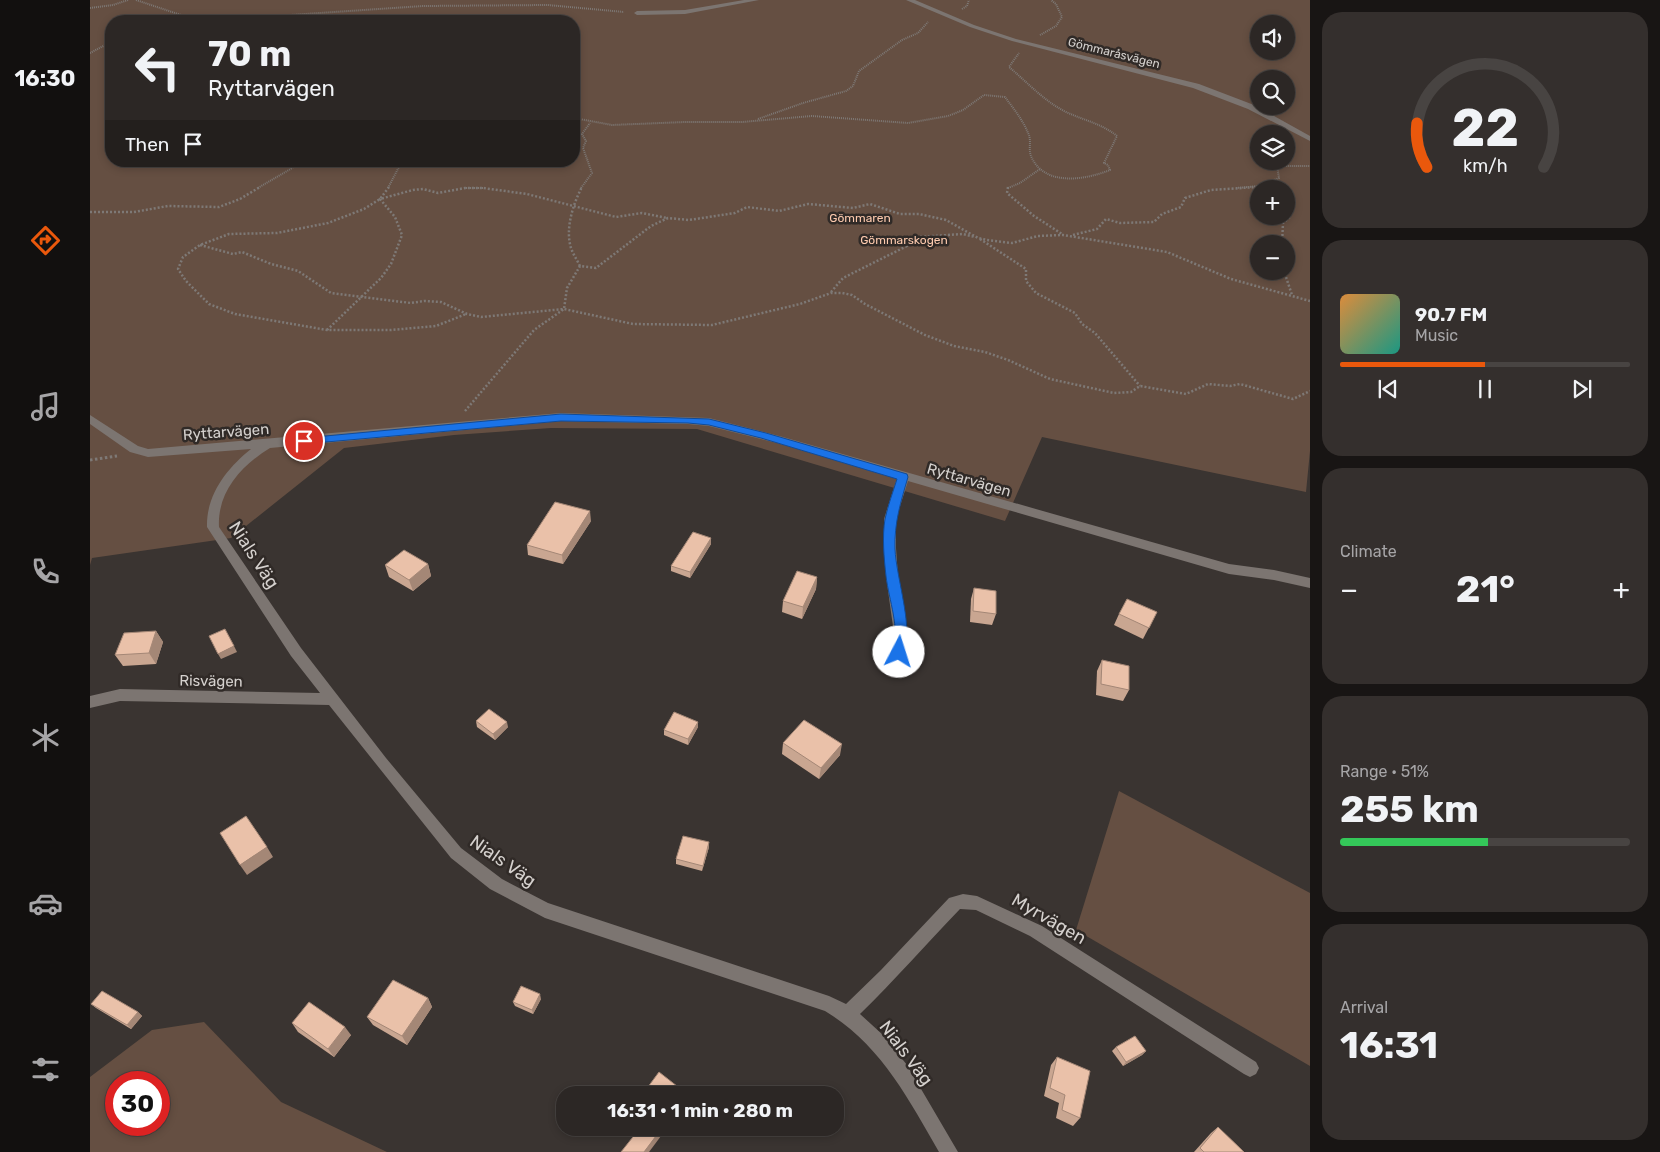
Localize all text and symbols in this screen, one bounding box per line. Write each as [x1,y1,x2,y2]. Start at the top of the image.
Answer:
map controls [1250,15,1295,280]
button: sound [1250,15,1295,60]
text: 70 m [208,33,291,75]
icon: left [125,35,190,100]
street label: Gömmaråsvägen [1067,35,1161,71]
text: 16:30 [14,65,76,92]
button: search [1250,70,1295,115]
text: Ryttarvägen [208,75,335,102]
text: 22 [1451,97,1519,159]
button: layers [1250,125,1295,170]
icon: arrive [179,130,207,158]
text: Then [125,133,169,156]
text: km/h [1463,155,1507,176]
button: + [1250,180,1295,225]
park label: Gömmaren [829,211,891,225]
icon: directions [28,223,63,258]
park label: Gömmarskogen [860,233,948,247]
button: − [1250,235,1295,280]
text: 90.7 FM [1415,303,1487,326]
text: Music [1415,326,1458,345]
icon: previous [1374,375,1402,403]
icon: pause [1471,375,1499,403]
icon: next [1568,375,1596,403]
icon: music [28,389,63,424]
street label: Ryttarvägen [182,420,270,444]
pin [283,420,325,462]
icon: arrive [290,427,318,455]
street label: Ryttarvägen [925,459,1013,501]
street label: Nials Väg [224,517,284,593]
text: Climate [1340,542,1397,561]
icon: phone [28,554,63,589]
text: 21° [1456,566,1515,612]
text: − [1340,573,1358,606]
text: + [1613,573,1630,606]
position arrow [872,625,924,677]
street label: Risvägen [179,671,243,691]
icon: climate [28,720,63,755]
text: Range · 51% [1340,762,1429,781]
text: 255 km [1340,786,1479,832]
street label: Nials Väg [466,830,540,892]
icon: car [28,886,63,921]
street label: Myrvägen [1008,889,1090,949]
text: Arrival [1340,998,1388,1017]
street label: Nials Väg [874,1016,938,1090]
text: 16:31 [1340,1022,1438,1068]
icon: filters [28,1052,63,1087]
speed limit sign: 30 [105,1071,170,1136]
text: 16:31 · 1 min · 280 m [607,1099,793,1122]

